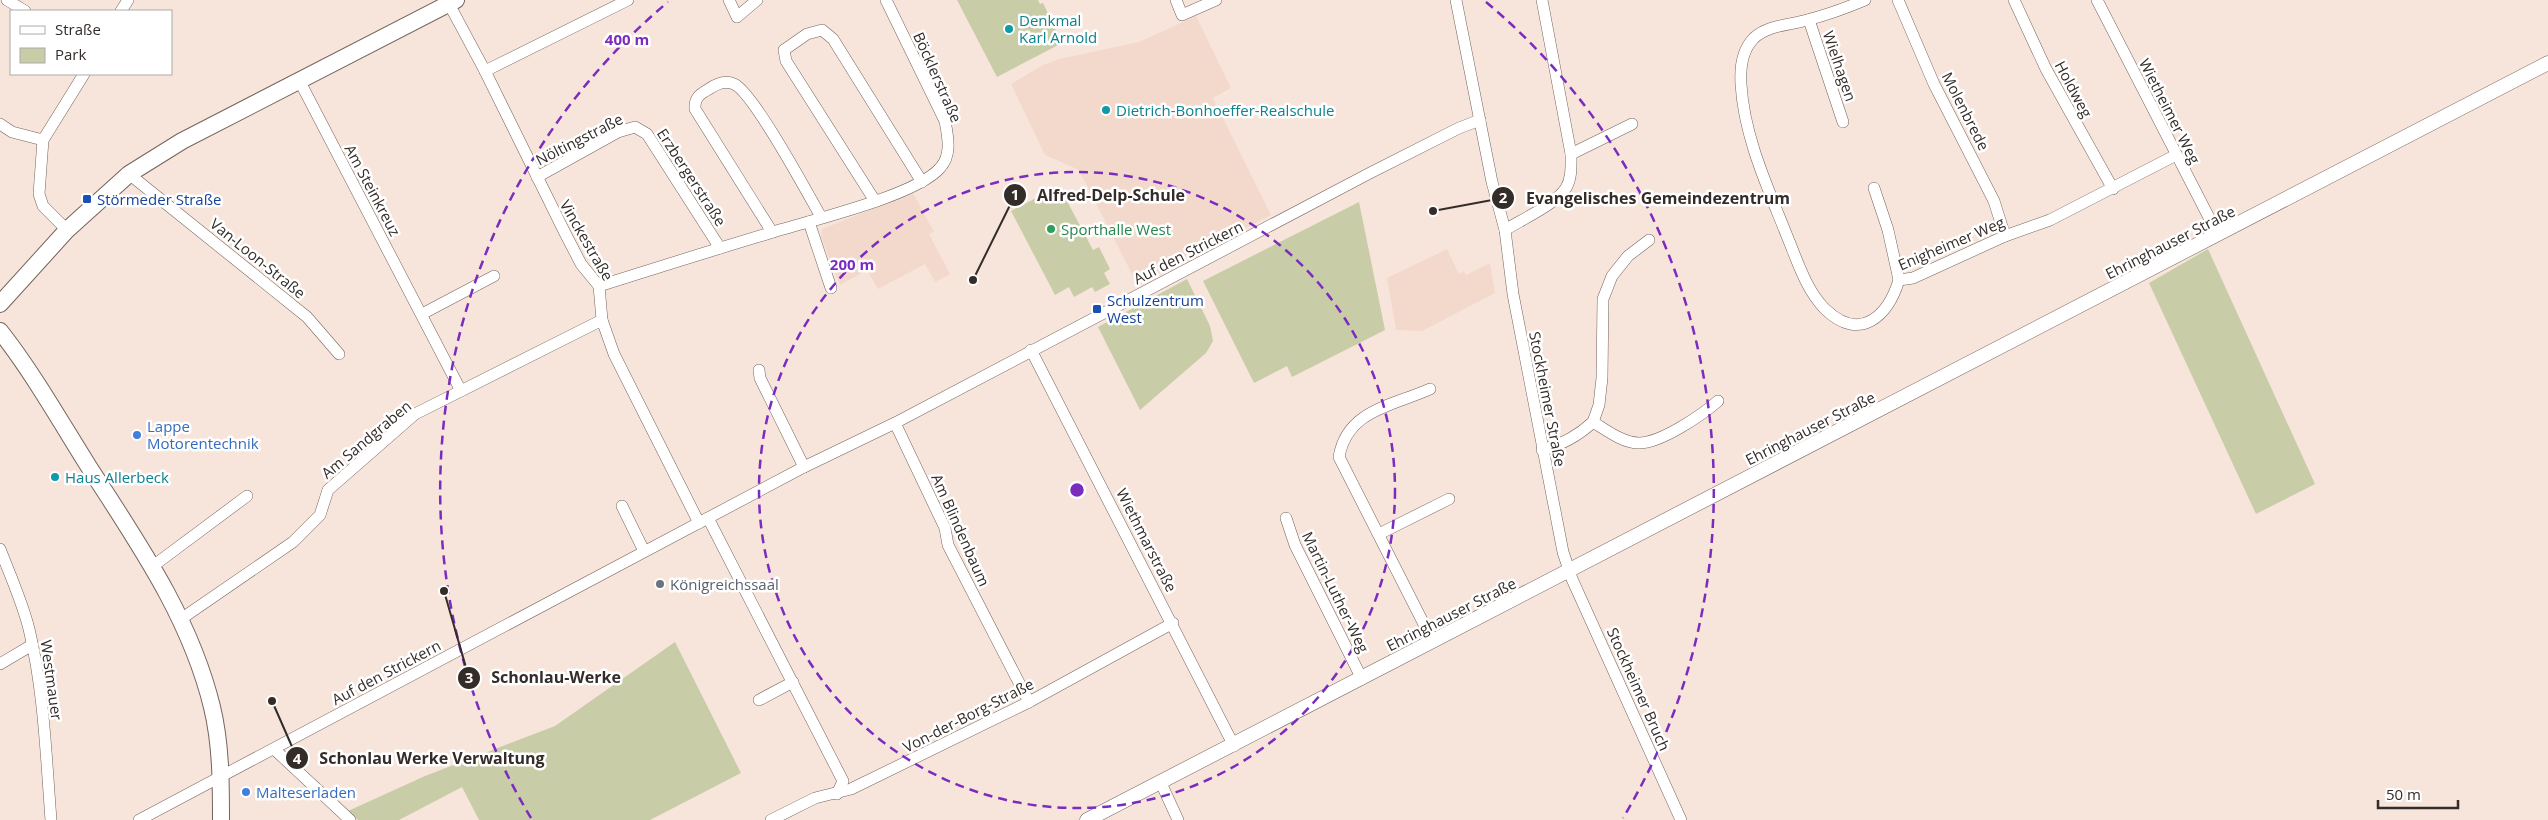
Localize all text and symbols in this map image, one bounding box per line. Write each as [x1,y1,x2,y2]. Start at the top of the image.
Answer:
legend [10,10,172,75]
place label: Denkmal Karl Arnold [1019,10,1097,47]
text: Straße [55,19,101,39]
marker: Denkmal Karl Arnold [1003,23,1015,35]
street label: Wielhagen [1819,28,1861,104]
text: 400 m [605,29,649,49]
street label: Böcklerstraße [909,29,967,125]
text: Park [55,44,86,64]
street label: Wietheimer Weg [2135,55,2205,167]
street label: Holdweg [2051,57,2097,121]
street label: Molenbrede [1938,68,1994,154]
place label: Dietrich-Bonhoeffer-Realschule [1116,100,1334,120]
marker: Dietrich-Bonhoeffer-Realschule [1100,104,1112,116]
street label: Nöltingstraße [532,108,626,170]
street label: Erzbergerstraße [653,124,731,230]
street label: Am Steinkreuz [340,141,406,239]
callout: Alfred-Delp-Schule [1003,180,1195,211]
callout: Evangelisches Gemeindezentrum [1491,183,1800,214]
text: 1 [1011,184,1019,204]
text: Alfred-Delp-Schule [1037,184,1185,206]
text: 2 [1499,187,1508,207]
text: Evangelisches Gemeindezentrum [1526,187,1790,209]
place label: Störmeder Straße [97,189,221,209]
marker: Störmeder Straße [81,193,93,205]
street label: Vinckestraße [556,196,618,284]
street label: Ehringhauser Straße [2102,201,2238,283]
street label: Enigheimer Weg [1895,212,2007,274]
street label: Van-Loon-Straße [206,213,310,303]
street label: Auf den Strickern [1130,216,1246,288]
place label: Sporthalle West [1061,219,1171,239]
marker: Sporthalle West [1045,223,1057,235]
text: 200 m [830,254,874,274]
place label: Schulzentrum West [1107,290,1204,327]
marker: Schulzentrum West [1091,303,1103,315]
street label: Stockheimer Straße [1525,330,1571,468]
street label: Ehringhauser Straße [1742,387,1878,469]
street label: Am Sandgraben [317,395,415,483]
place label: Lappe Motorentechnik [147,416,259,453]
marker: Lappe Motorentechnik [131,429,143,441]
place label: Haus Allerbeck [65,467,169,487]
marker: Haus Allerbeck [49,471,61,483]
street label: Am Blindenbaum [927,471,995,589]
centre of rings [1068,481,1086,499]
street label: Wiethmarstraße [1112,485,1182,595]
street label: Martin-Luther-Weg [1298,528,1374,656]
street label: Ehringhauser Straße [1383,573,1519,655]
place label: Königreichssaal [670,574,779,594]
marker: Königreichssaal [654,578,666,590]
street label: Stockheimer Bruch [1603,624,1675,754]
street label: Auf den Strickern [328,635,444,709]
street label: Westmauer [36,639,68,721]
callout: Schonlau-Werke [456,662,631,693]
text: Schonlau-Werke [491,666,621,688]
text: 3 [465,667,473,687]
street label: Von-der-Borg-Straße [899,673,1037,757]
callout: Schonlau Werke Verwaltung [284,743,554,774]
text: Schonlau Werke Verwaltung [319,747,545,769]
text: 4 [293,748,302,768]
scale bar [2378,778,2458,810]
place label: Malteserladen [256,782,356,802]
text: 50 m [2386,784,2421,804]
marker: Malteserladen [240,786,252,798]

